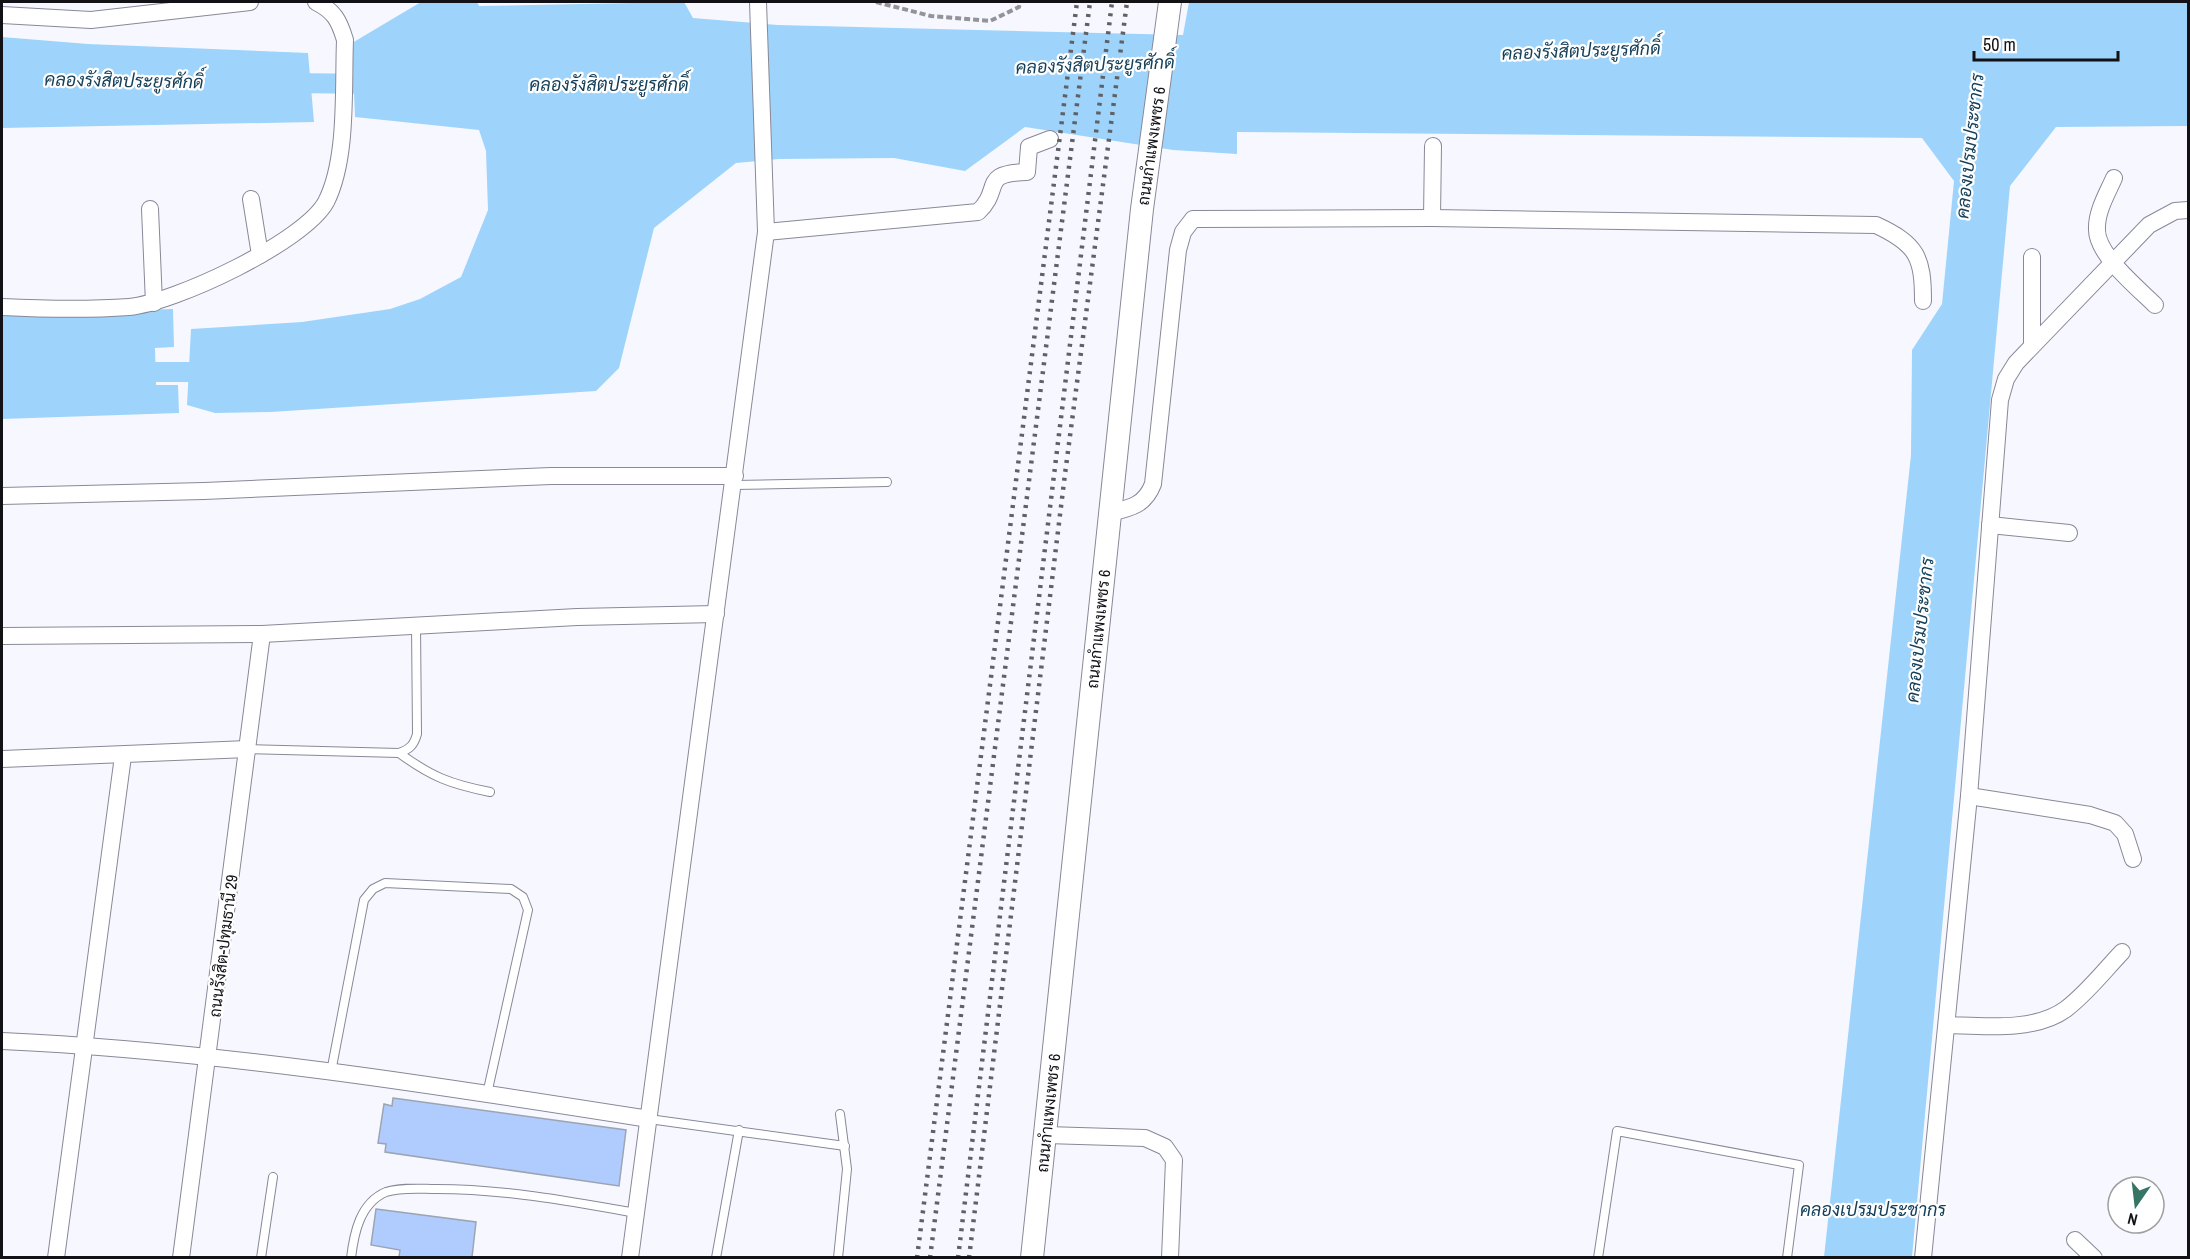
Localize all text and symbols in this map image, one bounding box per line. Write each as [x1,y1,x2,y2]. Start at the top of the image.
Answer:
scale bar [1974,24,2118,62]
water label: คลองรังสิตประยูรศักดิ์ [1501,32,1665,67]
text: 50 m [1983,32,2016,57]
water label: คลองรังสิตประยูรศักดิ์ [1015,46,1179,81]
water label: คลองรังสิตประยูรศักดิ์ [44,63,208,95]
water label: คลองรังสิตประยูรศักดิ์ [529,69,692,98]
water label: คลองเปรมประชากร [1949,71,1990,220]
street label: ถนนกำแพงเพชร 6 [1132,85,1170,207]
water label: คลองเปรมประชากร [1899,555,1940,704]
street label: ถนนกำแพงเพชร 6 [1081,568,1115,690]
street label: ถนนรังสิต-ปทุมธานี 29 [203,873,244,1019]
street label: ถนนกำแพงเพชร 6 [1031,1052,1065,1174]
north arrow [2106,1175,2166,1235]
water label: คลองเปรมประชากร [1800,1197,1947,1222]
text: N [2125,1208,2140,1231]

